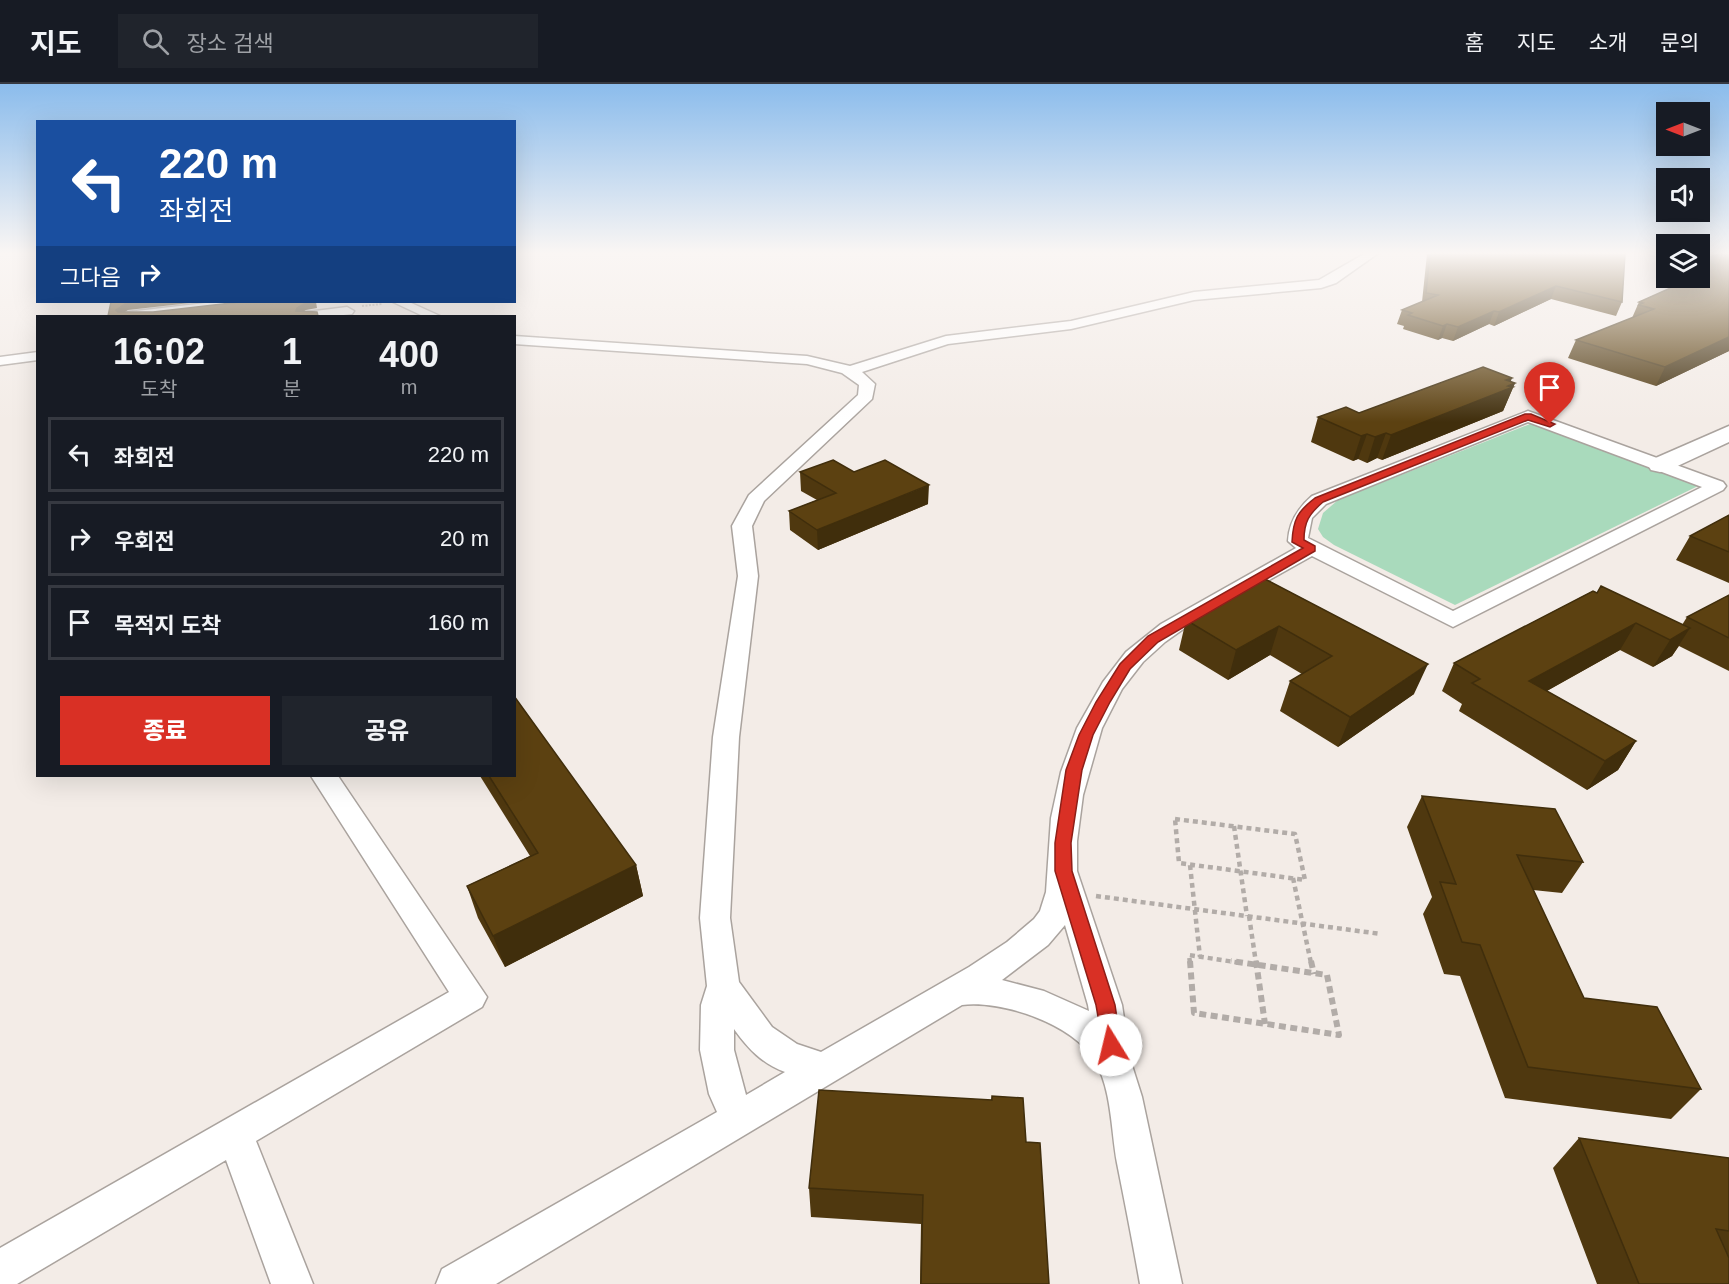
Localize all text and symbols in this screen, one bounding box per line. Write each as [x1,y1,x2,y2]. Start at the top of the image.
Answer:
search box [118,14,538,68]
icon: search [139,25,172,58]
text: 지도 [30,28,82,59]
text: 장소 검색 [187,31,274,56]
text: 홈 [1465,31,1484,54]
text: 지도 [1517,31,1556,54]
text: 소개 [1589,31,1627,54]
text: 문의 [1660,31,1699,54]
north arrow [1656,102,1710,156]
map controls [1656,102,1710,288]
text: 220 m [159,140,278,187]
icon: left [60,144,138,222]
button: sound [1656,168,1710,222]
text: 좌회전 [159,196,234,226]
button: layers [1656,234,1710,288]
icon: right [133,258,166,291]
text: 그다음 [60,265,121,290]
text: 16:02 [113,331,205,372]
text: 1 [282,331,302,372]
text: 400 [379,334,439,375]
pin [1524,362,1575,424]
icon: arrive [1533,371,1566,404]
text: m [401,376,417,398]
text: 도착 [141,378,177,400]
text: 분 [283,378,301,400]
icon: left [63,438,96,471]
text: 220 m [428,442,489,467]
text: 좌회전 [114,445,175,470]
icon: right [63,522,96,555]
text: 20 m [440,526,489,551]
text: 우회전 [114,529,175,554]
icon: arrive [63,606,96,639]
text: 160 m [428,610,489,635]
text: 목적지 도착 [114,613,221,638]
button: 종료 [60,696,270,765]
button: 공유 [282,696,492,765]
position arrow [1079,1013,1143,1077]

